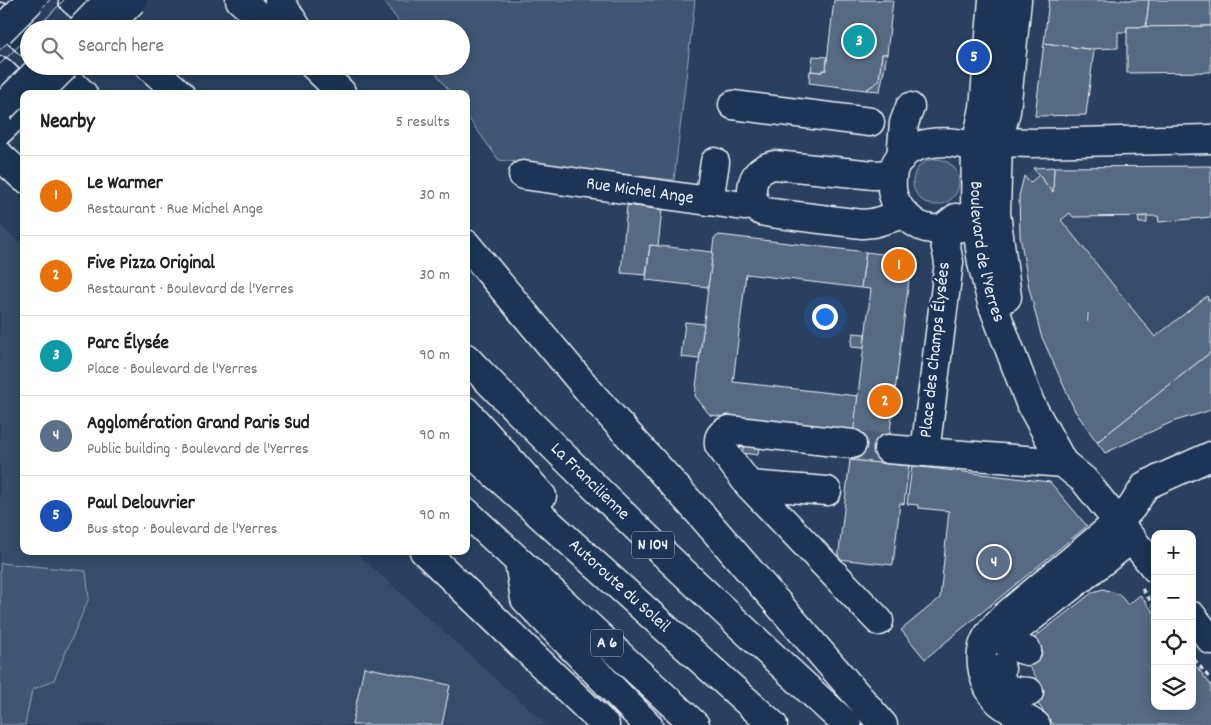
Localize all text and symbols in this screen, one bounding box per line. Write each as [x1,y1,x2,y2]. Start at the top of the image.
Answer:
search box [20,20,470,75]
pin: 3 [843,22,875,60]
icon: search [38,34,66,62]
text: Search here [78,34,164,61]
pin: 5 [958,38,990,76]
text: Nearby [40,108,95,138]
text: 5 results [396,111,450,134]
text: Le Warmer [87,171,163,198]
street label: Rue Michel Ange [585,171,695,211]
street label: Boulevard de l'Yerres [962,181,1011,326]
text: 1 [54,184,58,207]
text: 30 m [420,184,450,207]
text: Restaurant · Rue Michel Ange [87,198,263,221]
pin: 1 [883,246,915,284]
text: Five Pizza Original [87,251,215,278]
street label: Place des Champs Élysées [914,261,958,439]
text: 2 [53,264,60,287]
text: 30 m [420,264,450,287]
text: Restaurant · Boulevard de l'Yerres [87,278,294,301]
your location [812,304,838,330]
house number: 1 [1086,307,1090,329]
text: Parc Élysée [87,331,169,358]
text: 3 [52,344,60,367]
text: 90 m [419,344,450,367]
text: Place · Boulevard de l'Yerres [87,358,257,381]
pin: 2 [869,382,901,420]
text: Agglomération Grand Paris Sud [87,411,310,438]
text: 4 [53,424,59,447]
text: 90 m [419,424,450,447]
street label: La Francilienne [544,437,635,527]
text: Public building · Boulevard de l'Yerres [87,438,309,461]
text: Paul Delouvrier [87,491,195,518]
text: 5 [52,504,60,527]
text: 90 m [419,504,450,527]
text: Bus stop · Boulevard de l'Yerres [87,518,277,541]
map controls [1151,530,1196,710]
button: + [1151,530,1196,575]
road number: N 104 [632,532,674,558]
street label: Autoroute du Soleil [562,533,676,639]
pin: 4 [978,543,1010,581]
button: − [1151,575,1196,620]
button: locate [1151,620,1196,665]
road number: A 6 [591,630,623,656]
button: layers [1151,665,1196,710]

